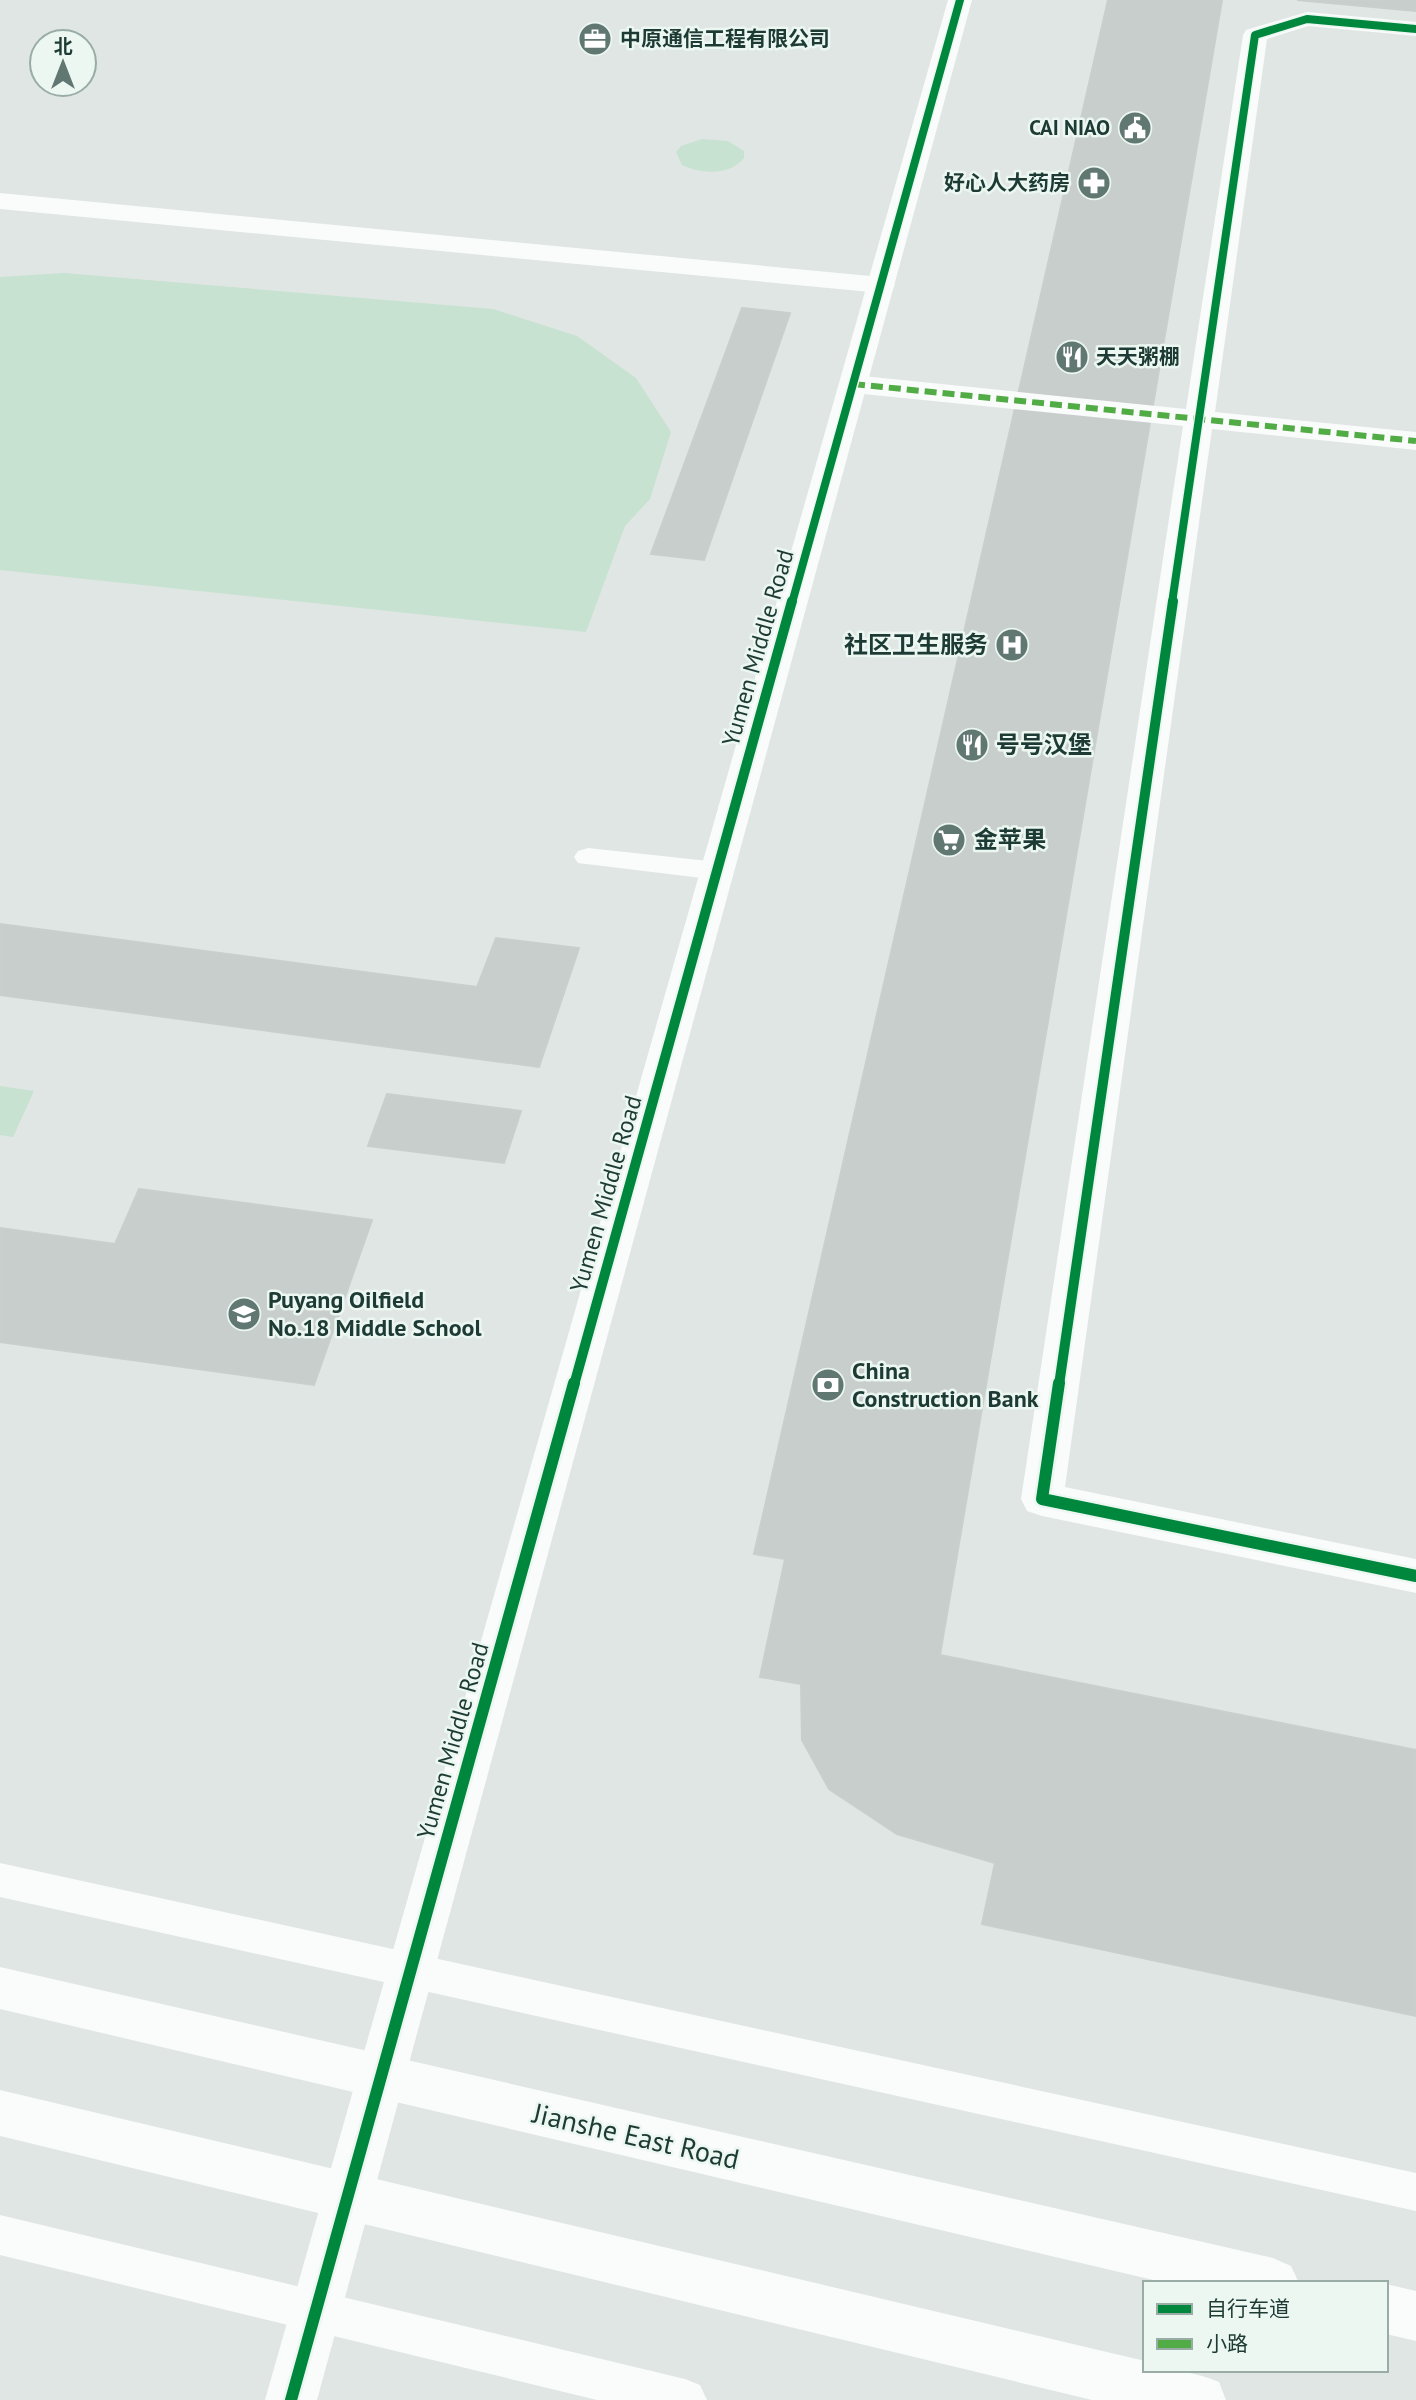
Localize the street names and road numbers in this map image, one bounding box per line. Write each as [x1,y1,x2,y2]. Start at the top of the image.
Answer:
street label: Yumen Middle Road [715,546,800,750]
street label: Yumen Middle Road [563,1092,648,1296]
street label: Yumen Middle Road [410,1639,495,1843]
street label: Jianshe East Road [528,2094,743,2177]

